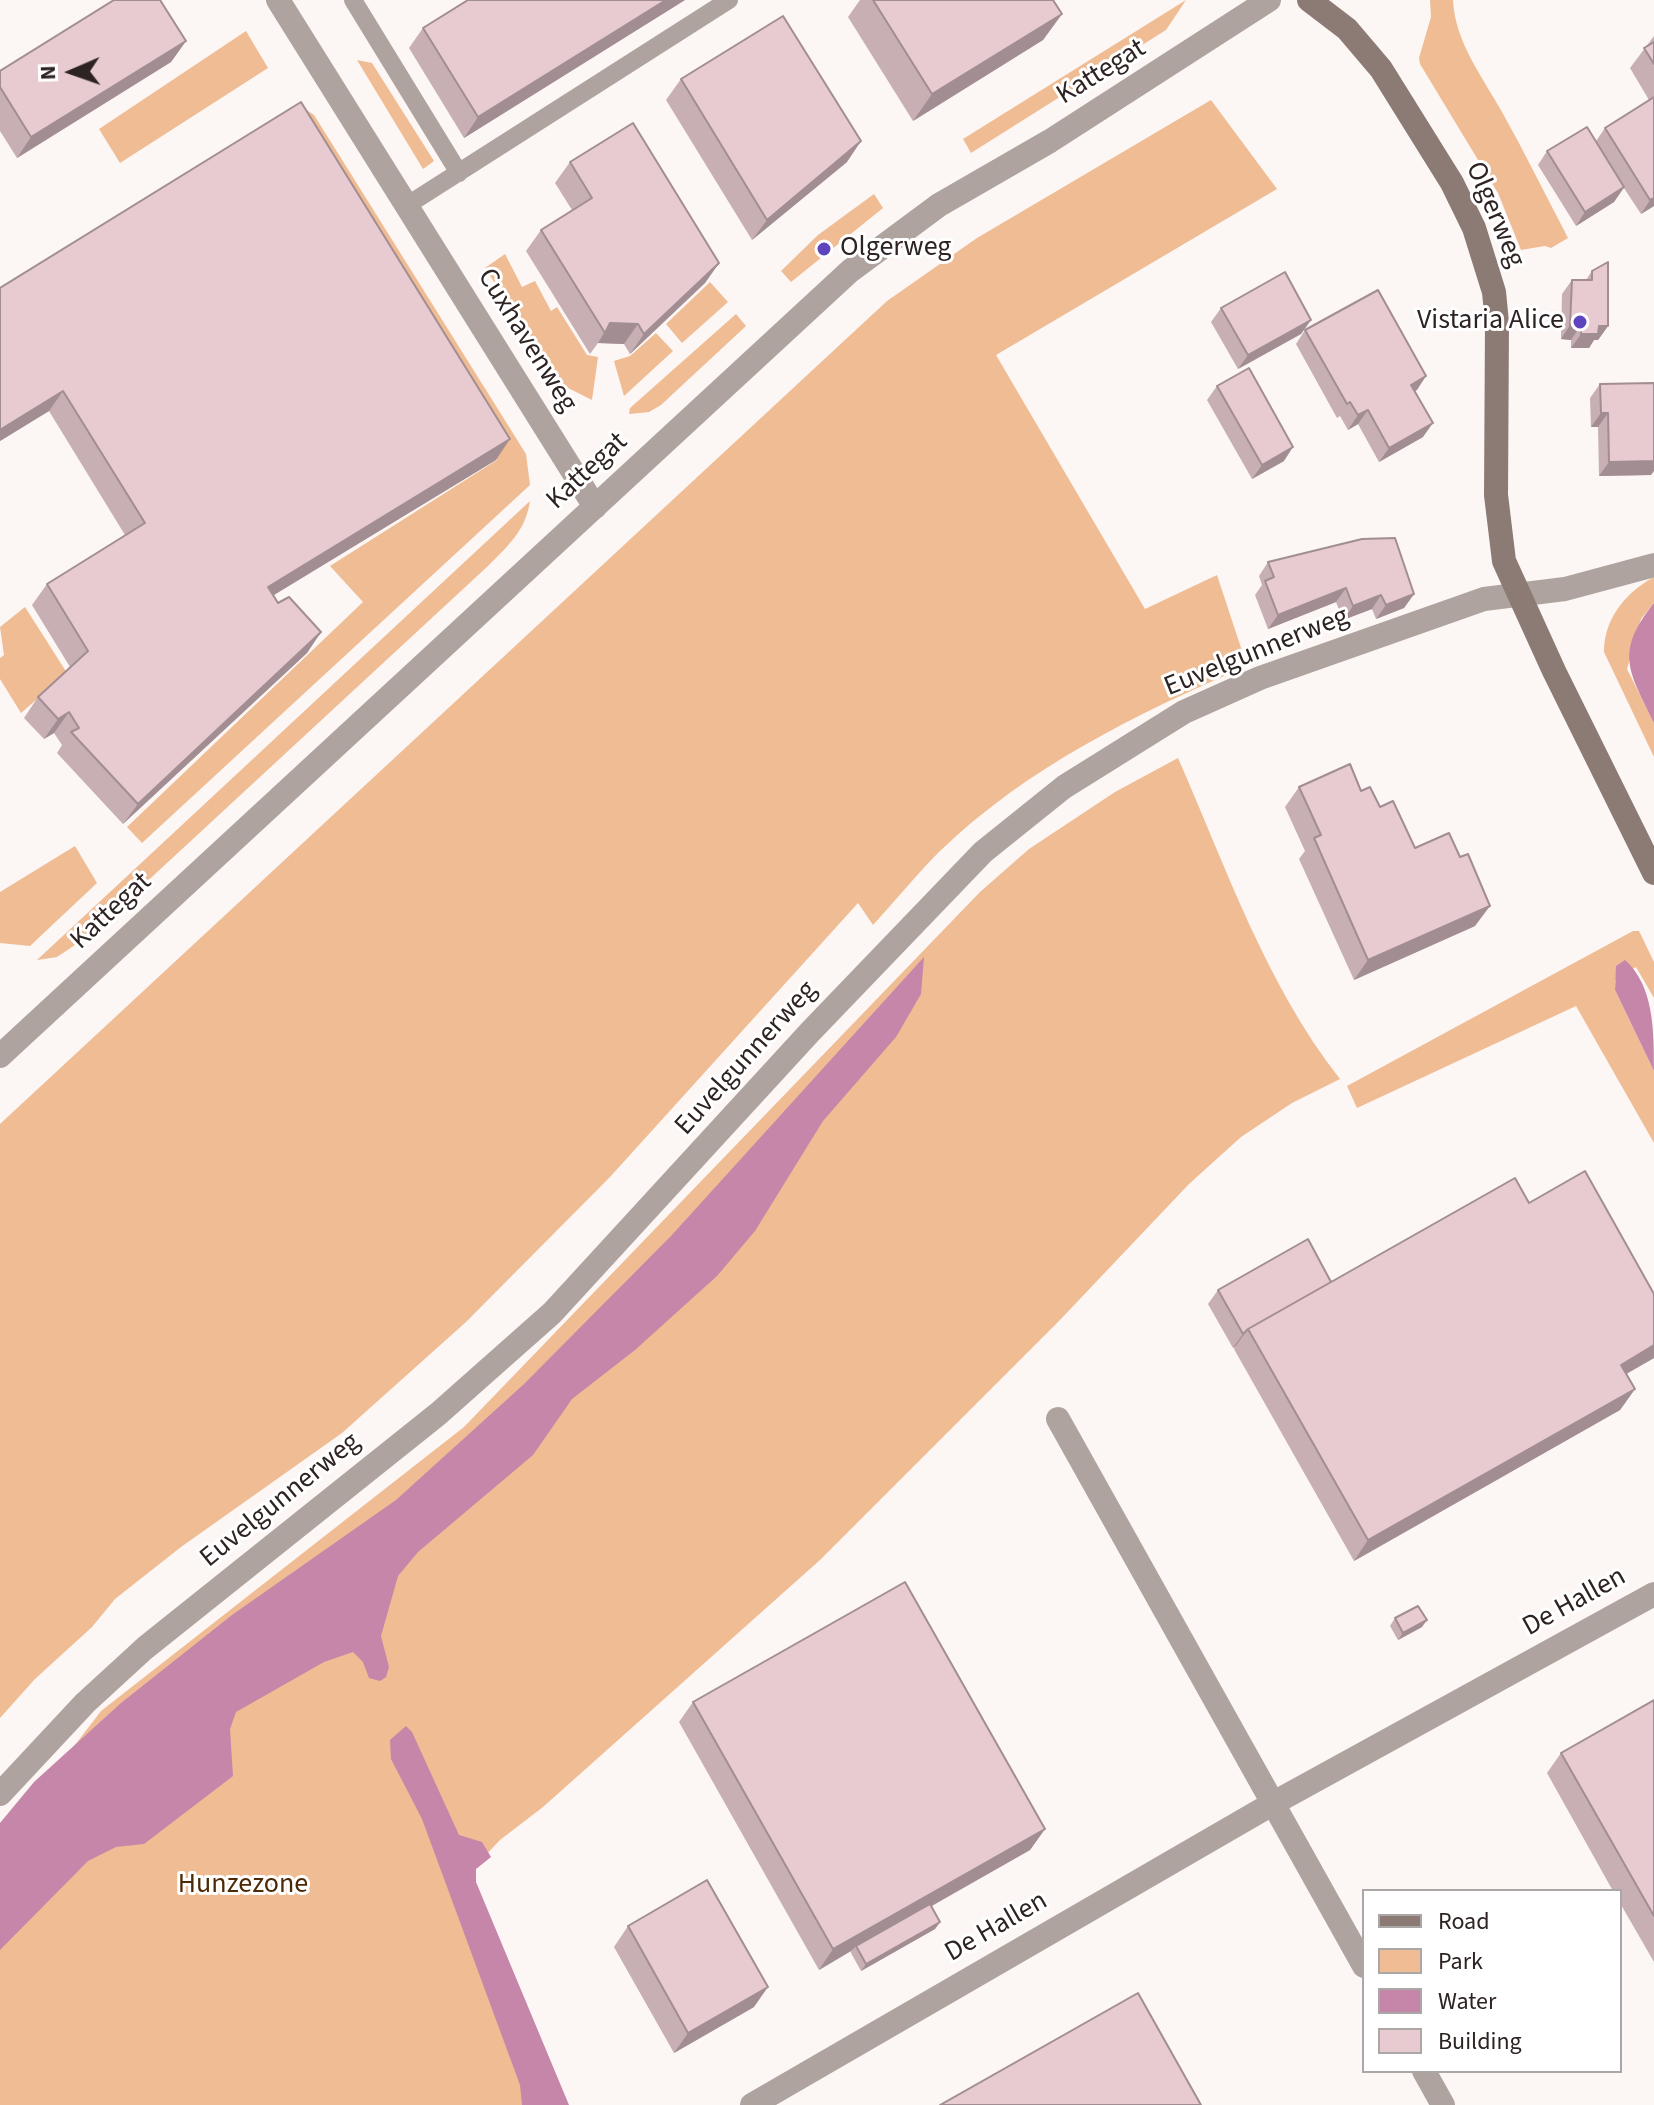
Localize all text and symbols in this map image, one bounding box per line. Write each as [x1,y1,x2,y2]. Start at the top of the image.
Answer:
north arrow [32,32,112,112]
street label: Kattegat [1051,33,1153,113]
text: N [32,65,64,81]
street label: Olgerweg [1457,157,1531,273]
place label: Olgerweg [840,232,951,266]
marker: Olgerweg [815,240,833,258]
street label: Cuxhavenweg [469,263,583,419]
place label: Vistaria Alice [1417,305,1564,339]
marker: Vistaria Alice [1571,313,1589,331]
street label: Kattegat [541,426,635,518]
street label: Euvelgunnerweg [1160,601,1354,705]
street label: Kattegat [65,866,159,958]
street label: Euvelgunnerweg [669,975,825,1143]
street label: Euvelgunnerweg [194,1426,368,1576]
street label: De Hallen [1518,1561,1632,1645]
park label: Hunzezone [178,1869,308,1903]
street label: De Hallen [940,1885,1054,1971]
legend [1362,1889,1622,2073]
text: Road [1438,1904,1490,1939]
text: Park [1438,1944,1483,1979]
text: Water [1438,1984,1496,2019]
text: Building [1438,2024,1522,2059]

